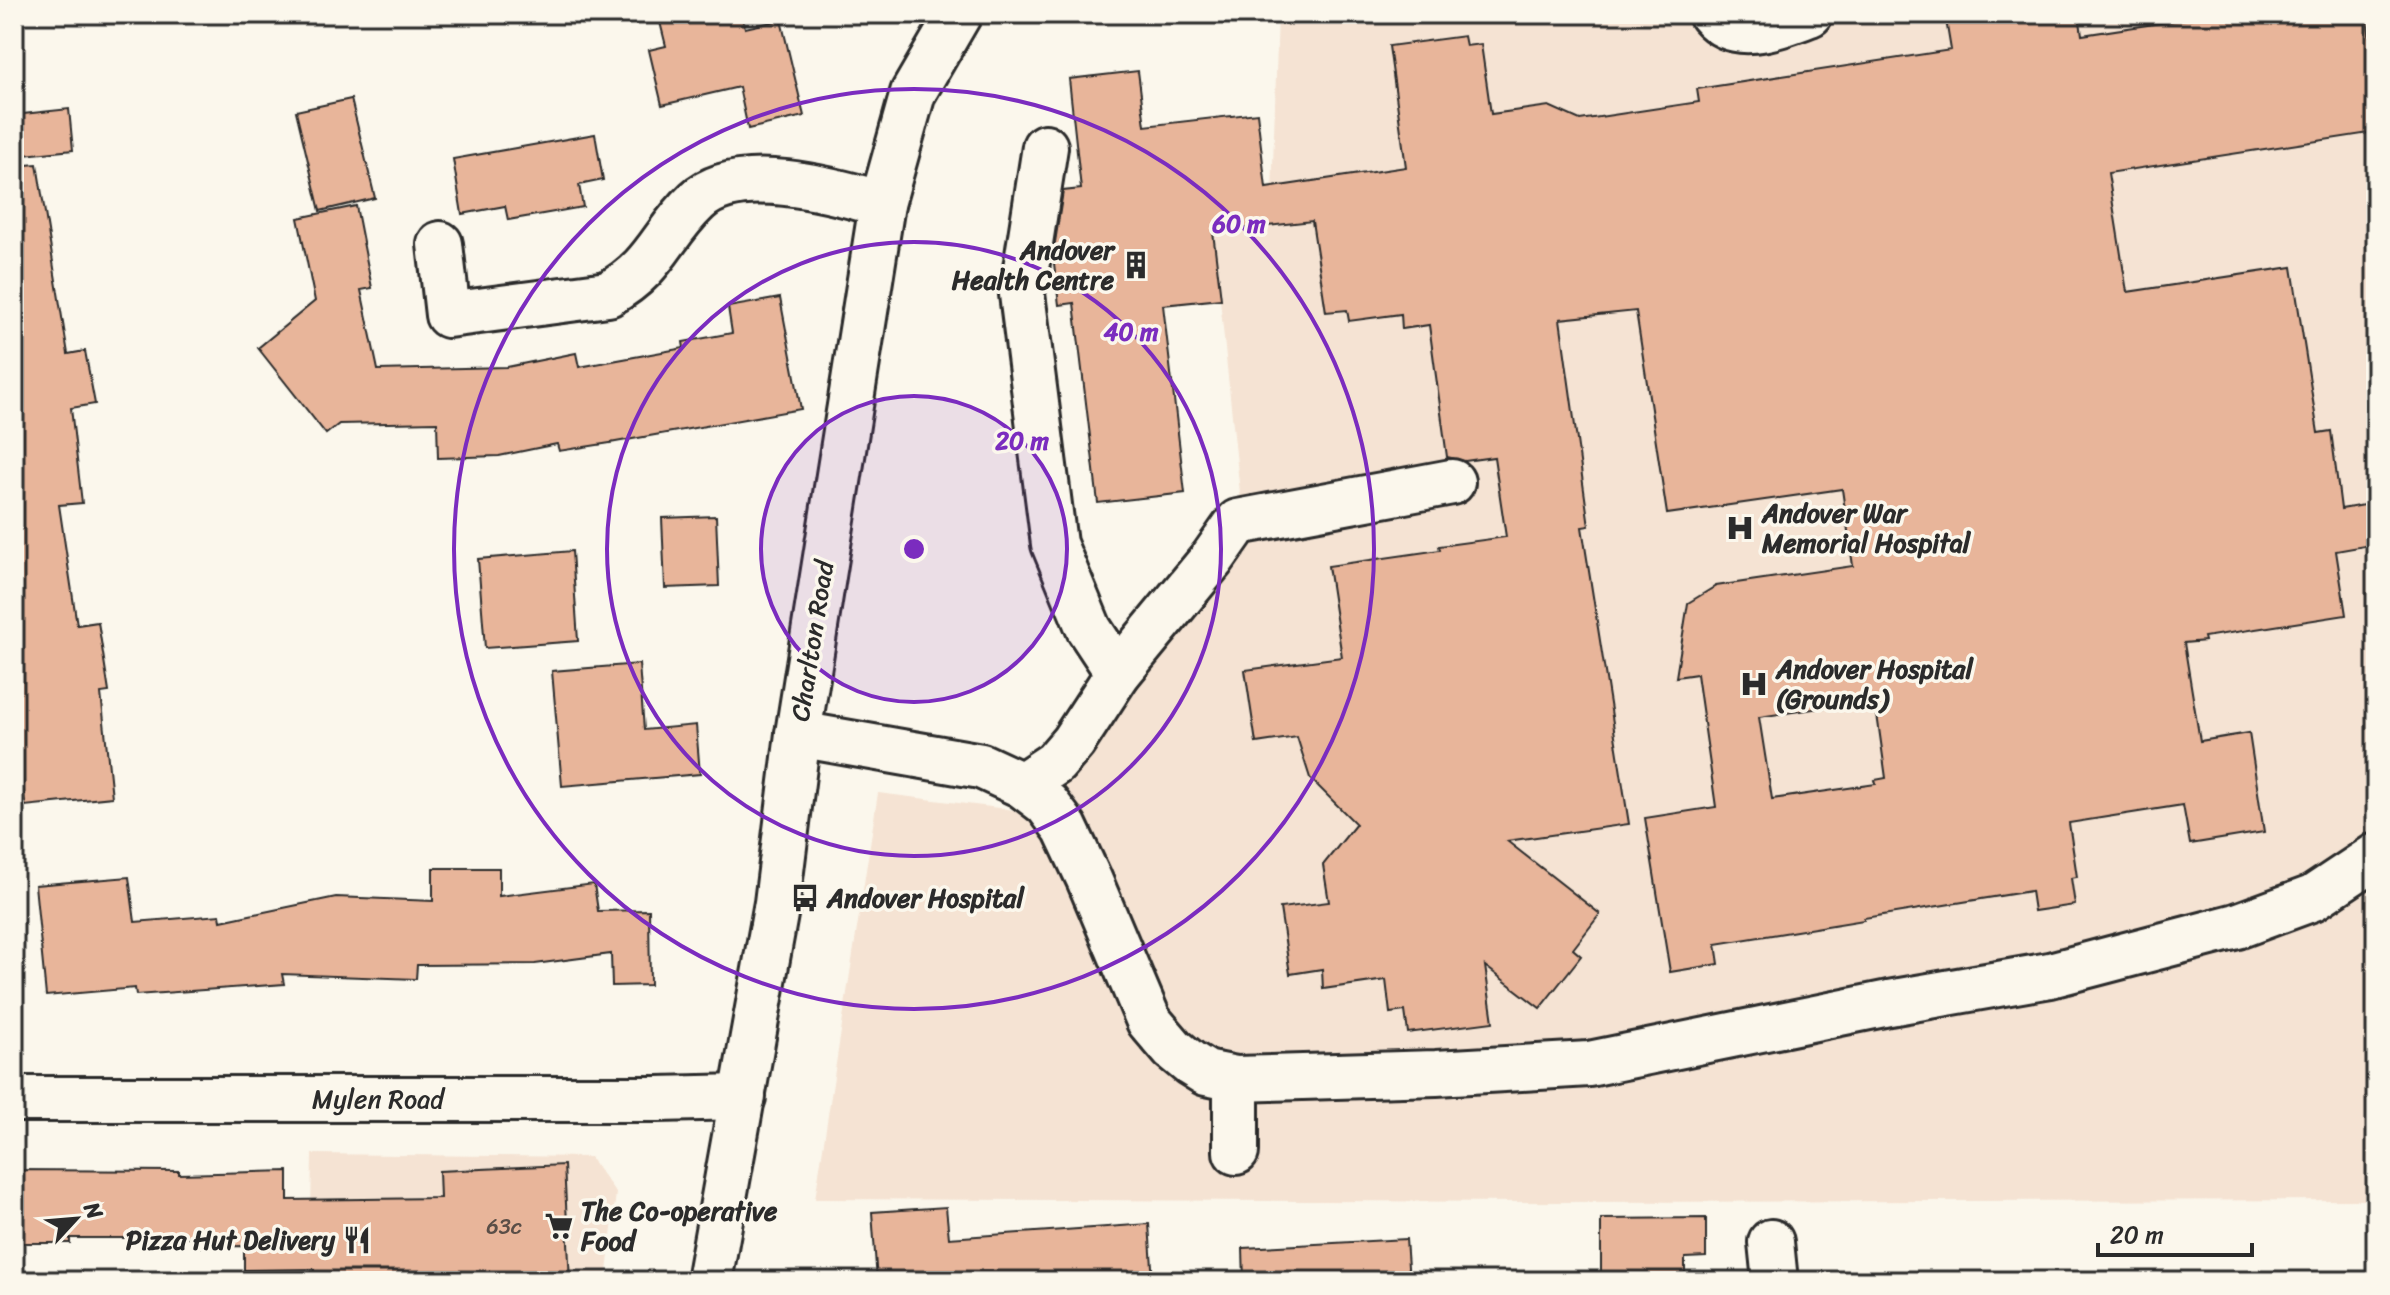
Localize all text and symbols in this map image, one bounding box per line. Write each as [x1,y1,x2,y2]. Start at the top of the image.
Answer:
text: 60 m [1211,203,1266,245]
place label: Andover Health Centre [952,227,1116,303]
building icon: Andover Health Centre [1121,250,1151,280]
text: 40 m [1104,311,1159,353]
text: 20 m [994,420,1049,462]
place label: Andover War Memorial Hospital [1761,490,1972,566]
hospital icon: Andover War Memorial Hospital [1725,513,1755,543]
centre of rings [900,535,928,563]
street label: Charlton Road [777,555,848,724]
place label: Andover Hospital (Grounds) [1775,646,1974,722]
hospital icon: Andover Hospital (Grounds) [1739,669,1769,699]
place label: Andover Hospital [826,875,1025,921]
bus stop icon: Andover Hospital [790,883,820,913]
street label: Mylen Road [312,1076,446,1122]
north arrow [36,1179,116,1259]
place label: The Co-operative Food [580,1188,778,1264]
text: N [72,1194,115,1227]
house number: 63c [486,1207,522,1246]
scale bar [2098,1207,2252,1257]
supermarket icon: The Co-operative Food [544,1211,574,1241]
text: 20 m [2110,1214,2164,1256]
place label: Pizza Hut Delivery [126,1217,336,1263]
restaurant icon: Pizza Hut Delivery [342,1225,372,1255]

